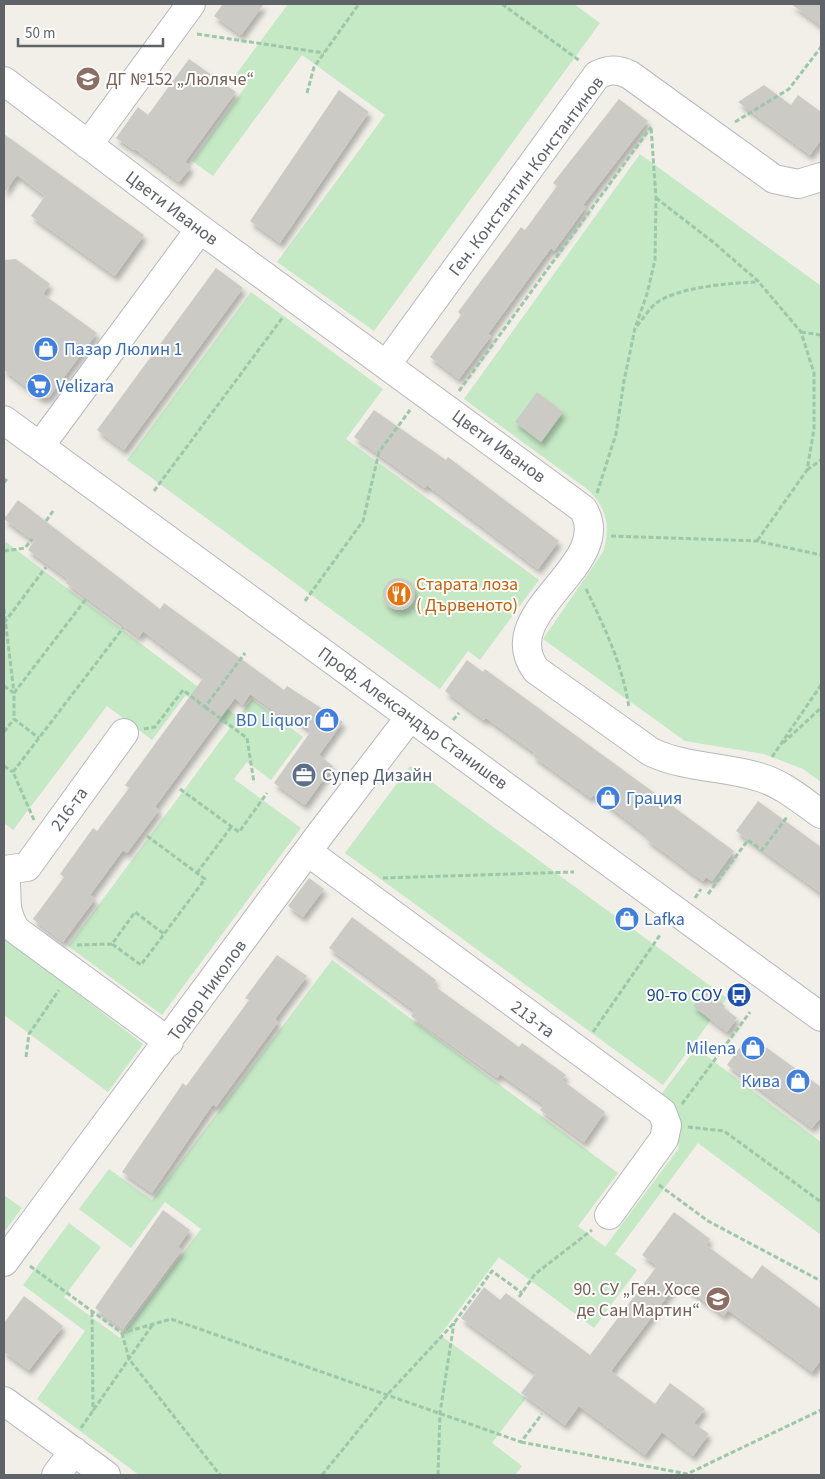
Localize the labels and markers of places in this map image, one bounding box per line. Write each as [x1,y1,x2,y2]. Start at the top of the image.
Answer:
school or university icon: ДГ №152 „Люляче“ [75,66,101,92]
place label: ДГ №152 „Люляче“ [106,67,254,92]
shop icon: Пазар Люлин 1 [33,336,59,362]
place label: Пазар Люлин 1 [64,337,183,362]
supermarket icon: Velizara [26,373,52,399]
place label: Velizara [56,374,114,399]
place label: Старата лоза ( Дървеното) [416,572,518,618]
restaurant icon: Старата лоза ( Дървеното) [386,581,412,607]
shop icon: BD Liquor [314,707,340,733]
place label: BD Liquor [236,708,311,733]
office icon: Супер Дизайн [291,762,317,788]
place label: Супер Дизайн [322,763,432,788]
shop icon: Грация [595,785,621,811]
place label: Грация [626,786,682,811]
shop icon: Lafka [614,906,640,932]
place label: Lafka [644,907,685,932]
bus stop icon: 90-то СОУ [726,982,752,1008]
place label: 90-то СОУ [647,983,723,1008]
shop icon: Milena [740,1035,766,1061]
place label: Milena [686,1036,736,1061]
shop icon: Кива [785,1068,811,1094]
place label: Кива [741,1069,780,1094]
place label: 90. СУ „Ген. Хосе де Сан Мартин“ [573,1277,700,1323]
school or university icon: 90. СУ „Ген. Хосе де Сан Мартин“ [705,1286,731,1312]

